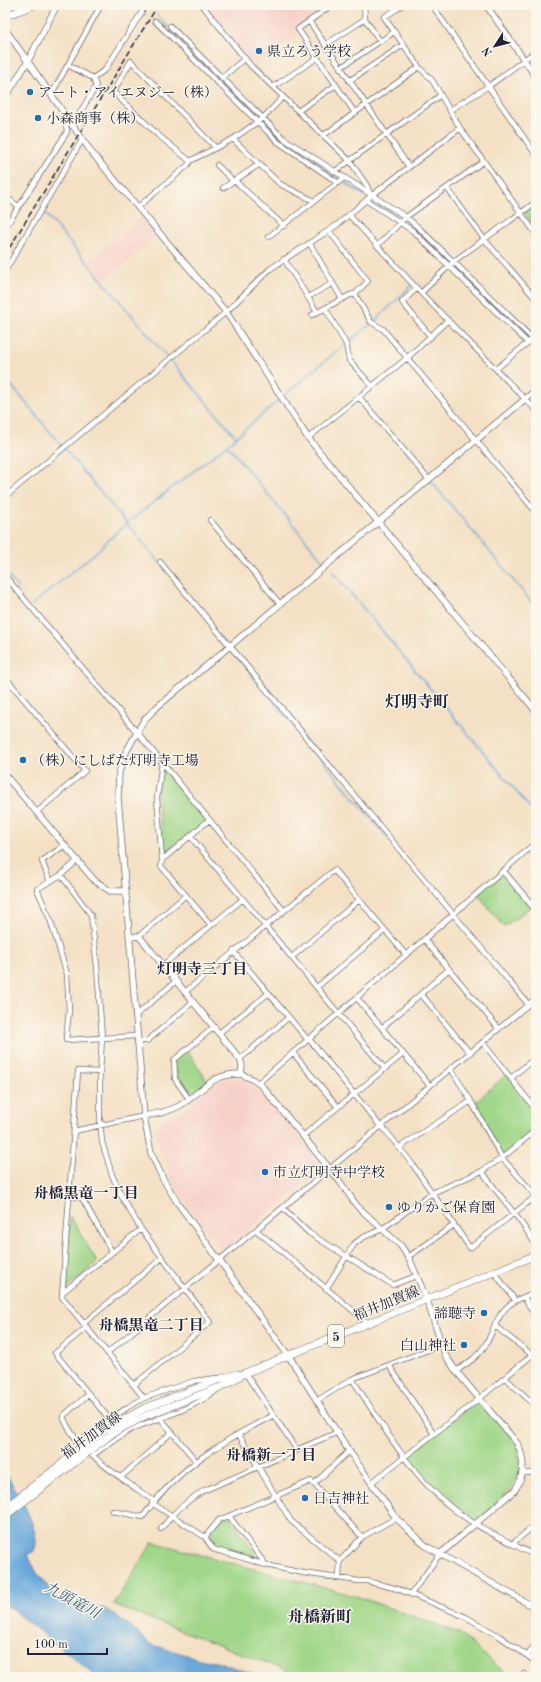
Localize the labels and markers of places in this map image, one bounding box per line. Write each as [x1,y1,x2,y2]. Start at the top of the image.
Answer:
place label: 県立ろう学校 [267,44,351,59]
marker: 県立ろう学校 [254,46,264,56]
place label: アート・アイエヌジー（株） [38,85,218,100]
marker: アート・アイエヌジー（株） [25,87,35,97]
place label: 小森商事（株） [46,111,144,126]
marker: 小森商事（株） [33,113,43,123]
place label: （株）にしばた灯明寺工場 [31,753,199,768]
marker: （株）にしばた灯明寺工場 [18,755,28,765]
place label: 市立灯明寺中学校 [273,1165,385,1180]
marker: 市立灯明寺中学校 [260,1167,270,1177]
place label: ゆりかご保育園 [397,1200,495,1215]
marker: ゆりかご保育園 [384,1202,394,1212]
place label: 諦聴寺 [434,1306,476,1321]
marker: 諦聴寺 [479,1308,489,1318]
place label: 白山神社 [400,1338,456,1353]
marker: 白山神社 [459,1340,469,1350]
place label: 日吉神社 [313,1491,369,1506]
marker: 日吉神社 [300,1493,310,1503]

